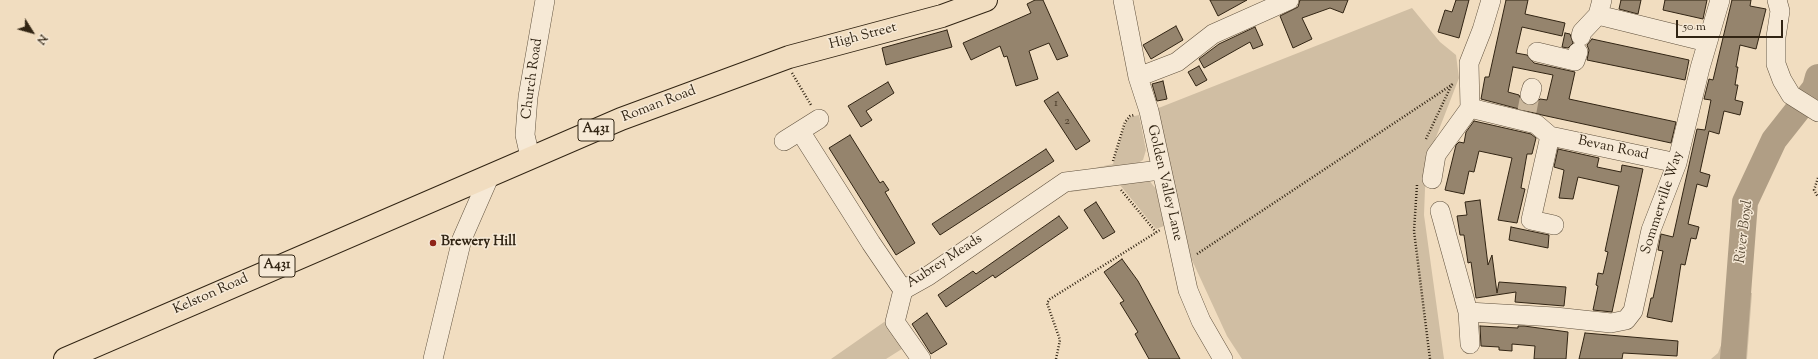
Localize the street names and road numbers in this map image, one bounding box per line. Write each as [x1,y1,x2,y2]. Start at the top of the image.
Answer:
street label: High Street [827,20,899,54]
street label: Church Road [519,37,547,121]
street label: Roman Road [620,83,698,127]
road number: A431 [578,119,614,141]
street label: Golden Valley Lane [1142,123,1186,243]
street label: Bevan Road [1576,133,1650,165]
street label: Sommerville Way [1638,149,1688,257]
street label: Aubrey Meads [904,231,986,293]
road number: A431 [259,255,295,277]
street label: Kelston Road [171,271,251,319]

